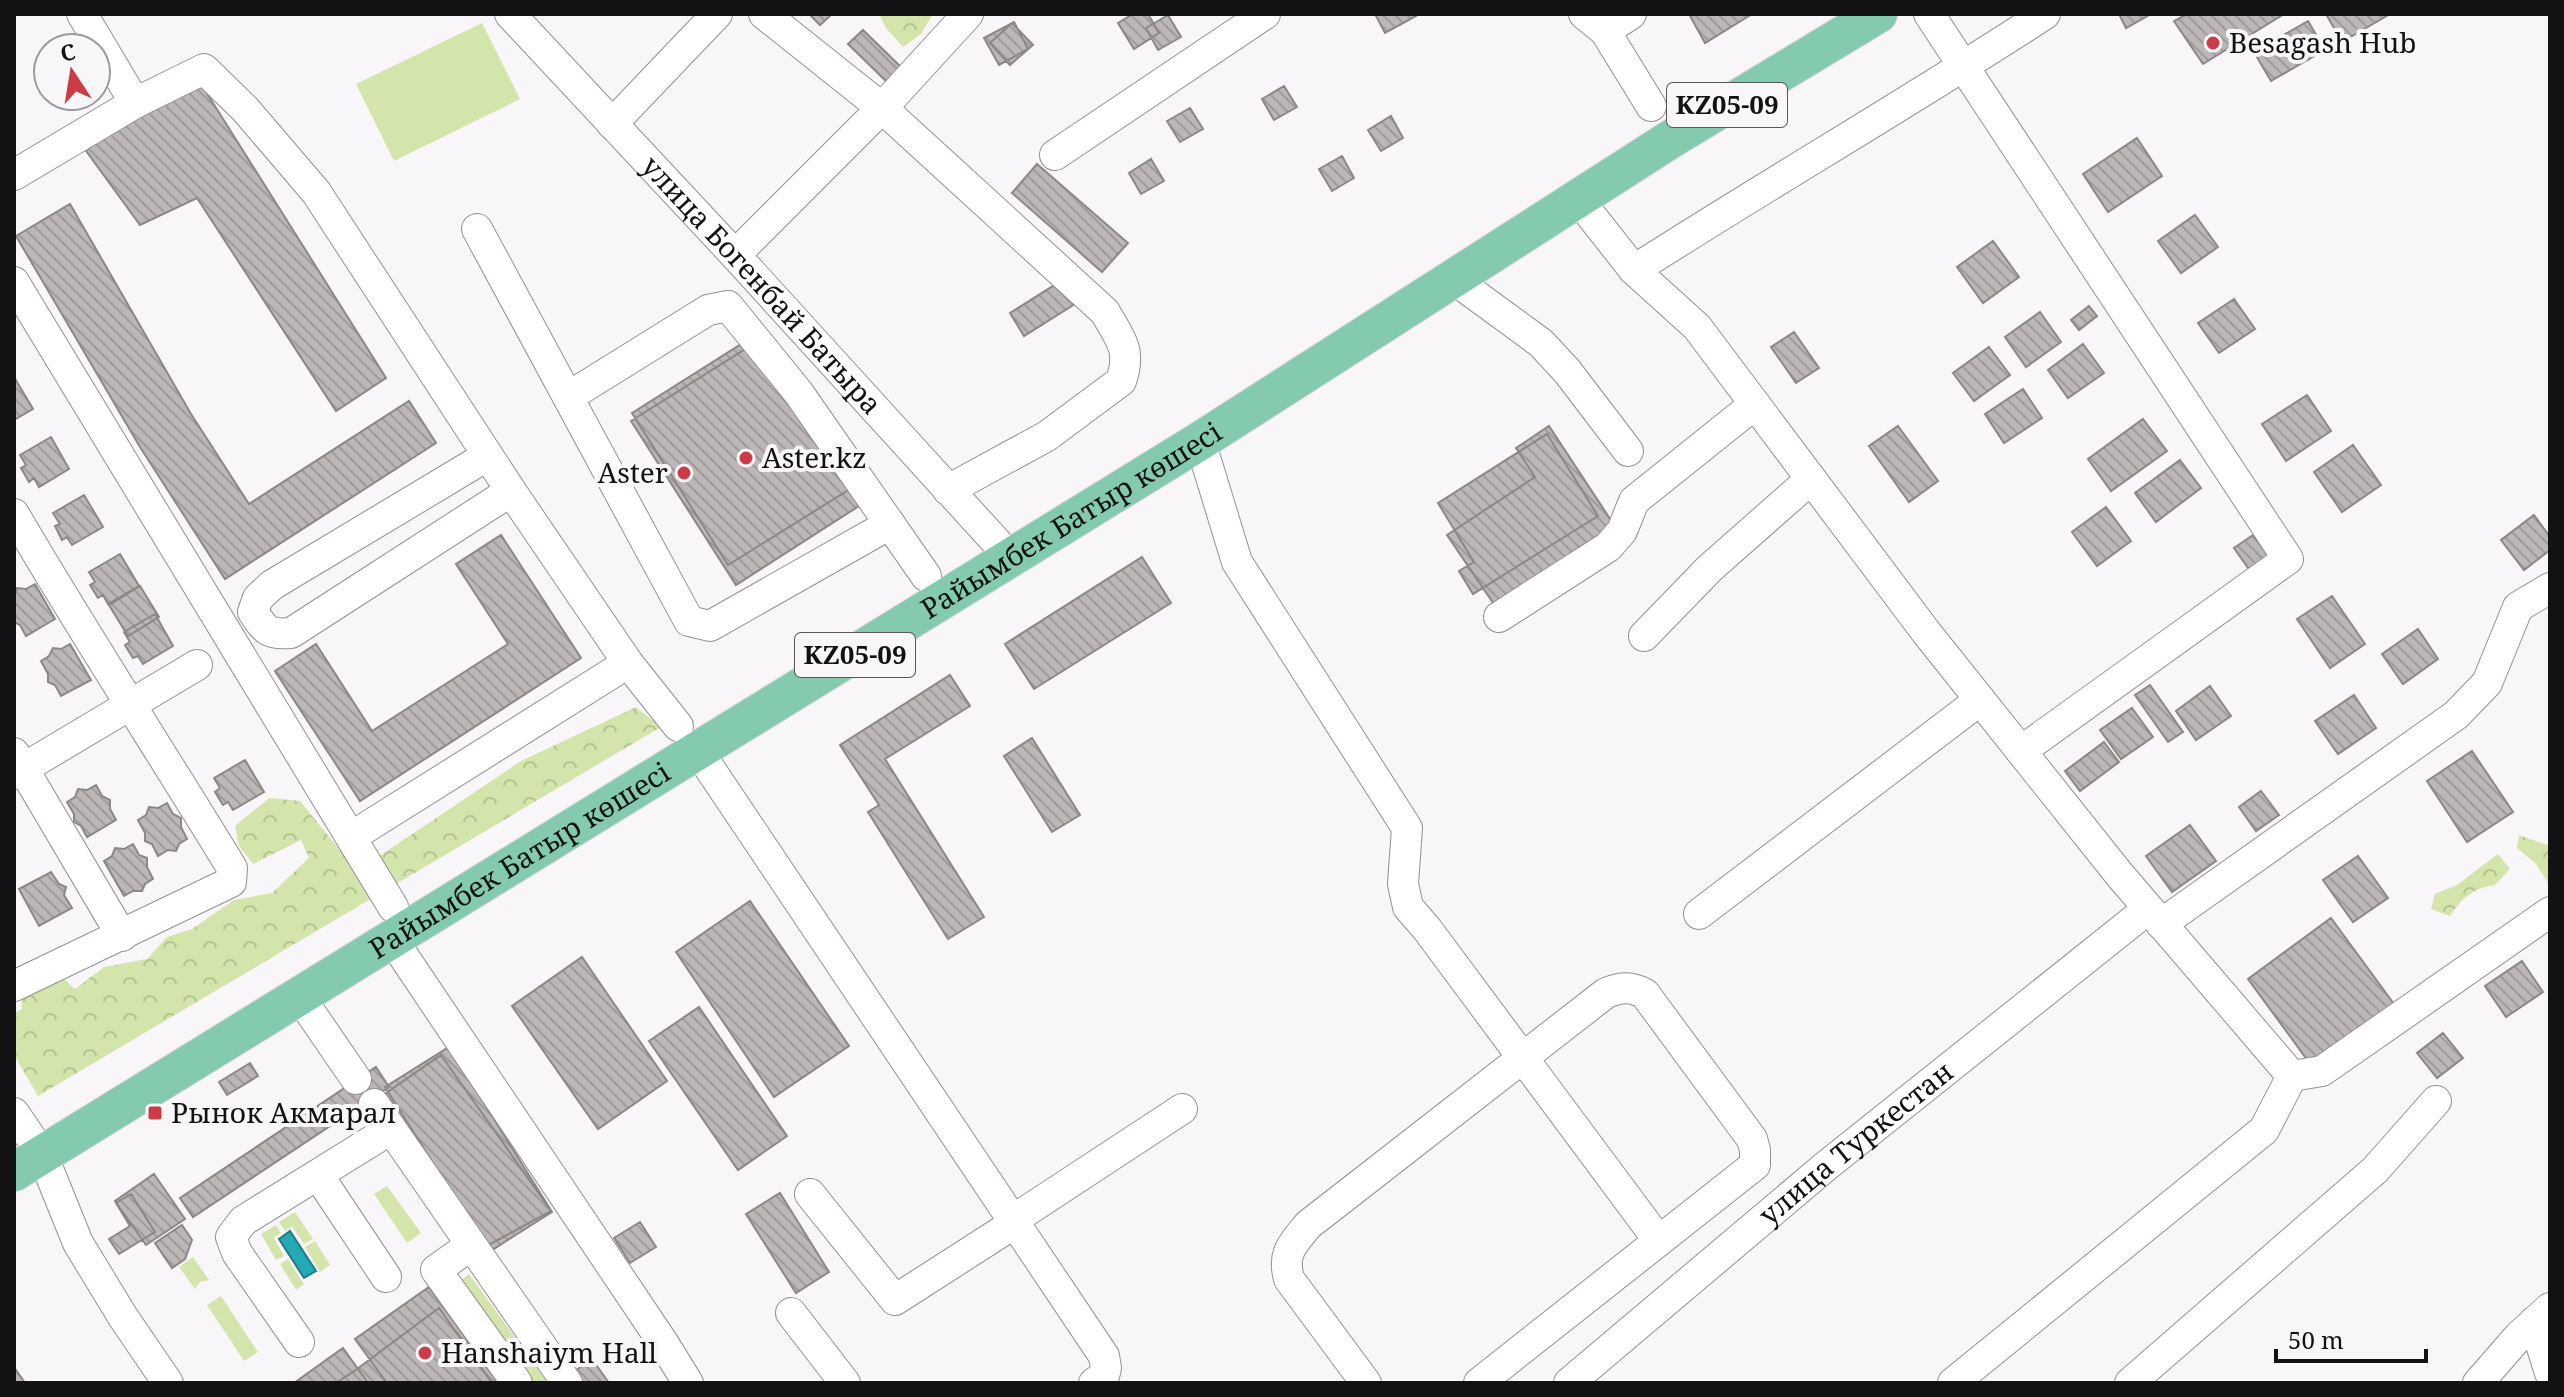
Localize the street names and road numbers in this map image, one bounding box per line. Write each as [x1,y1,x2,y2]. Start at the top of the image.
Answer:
road number: KZ05-09 [1667,83,1787,127]
street label: улица Богенбай Батыра [634,147,891,422]
street label: Райымбек Батыр көшесі [913,412,1229,627]
road number: KZ05-09 [795,633,915,677]
street label: Райымбек Батыр көшесі [361,752,677,967]
street label: улица Туркестан [1750,1052,1960,1233]

